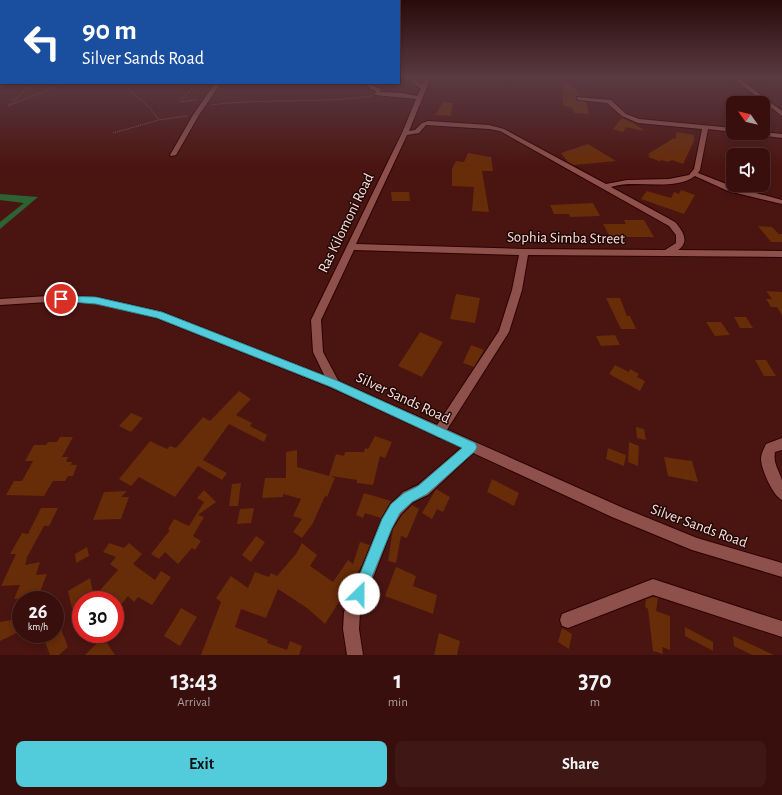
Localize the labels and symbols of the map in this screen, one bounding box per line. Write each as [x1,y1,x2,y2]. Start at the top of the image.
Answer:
north arrow [726,96,770,140]
street label: Ras Kilomoni Road [315,171,377,275]
street label: Sophia Simba Street [507,229,625,247]
pin [44,282,78,316]
street label: Silver Sands Road [354,370,452,426]
street label: Silver Sands Road [649,502,750,551]
position arrow [338,573,380,615]
speed limit sign: 30 [72,591,124,643]

